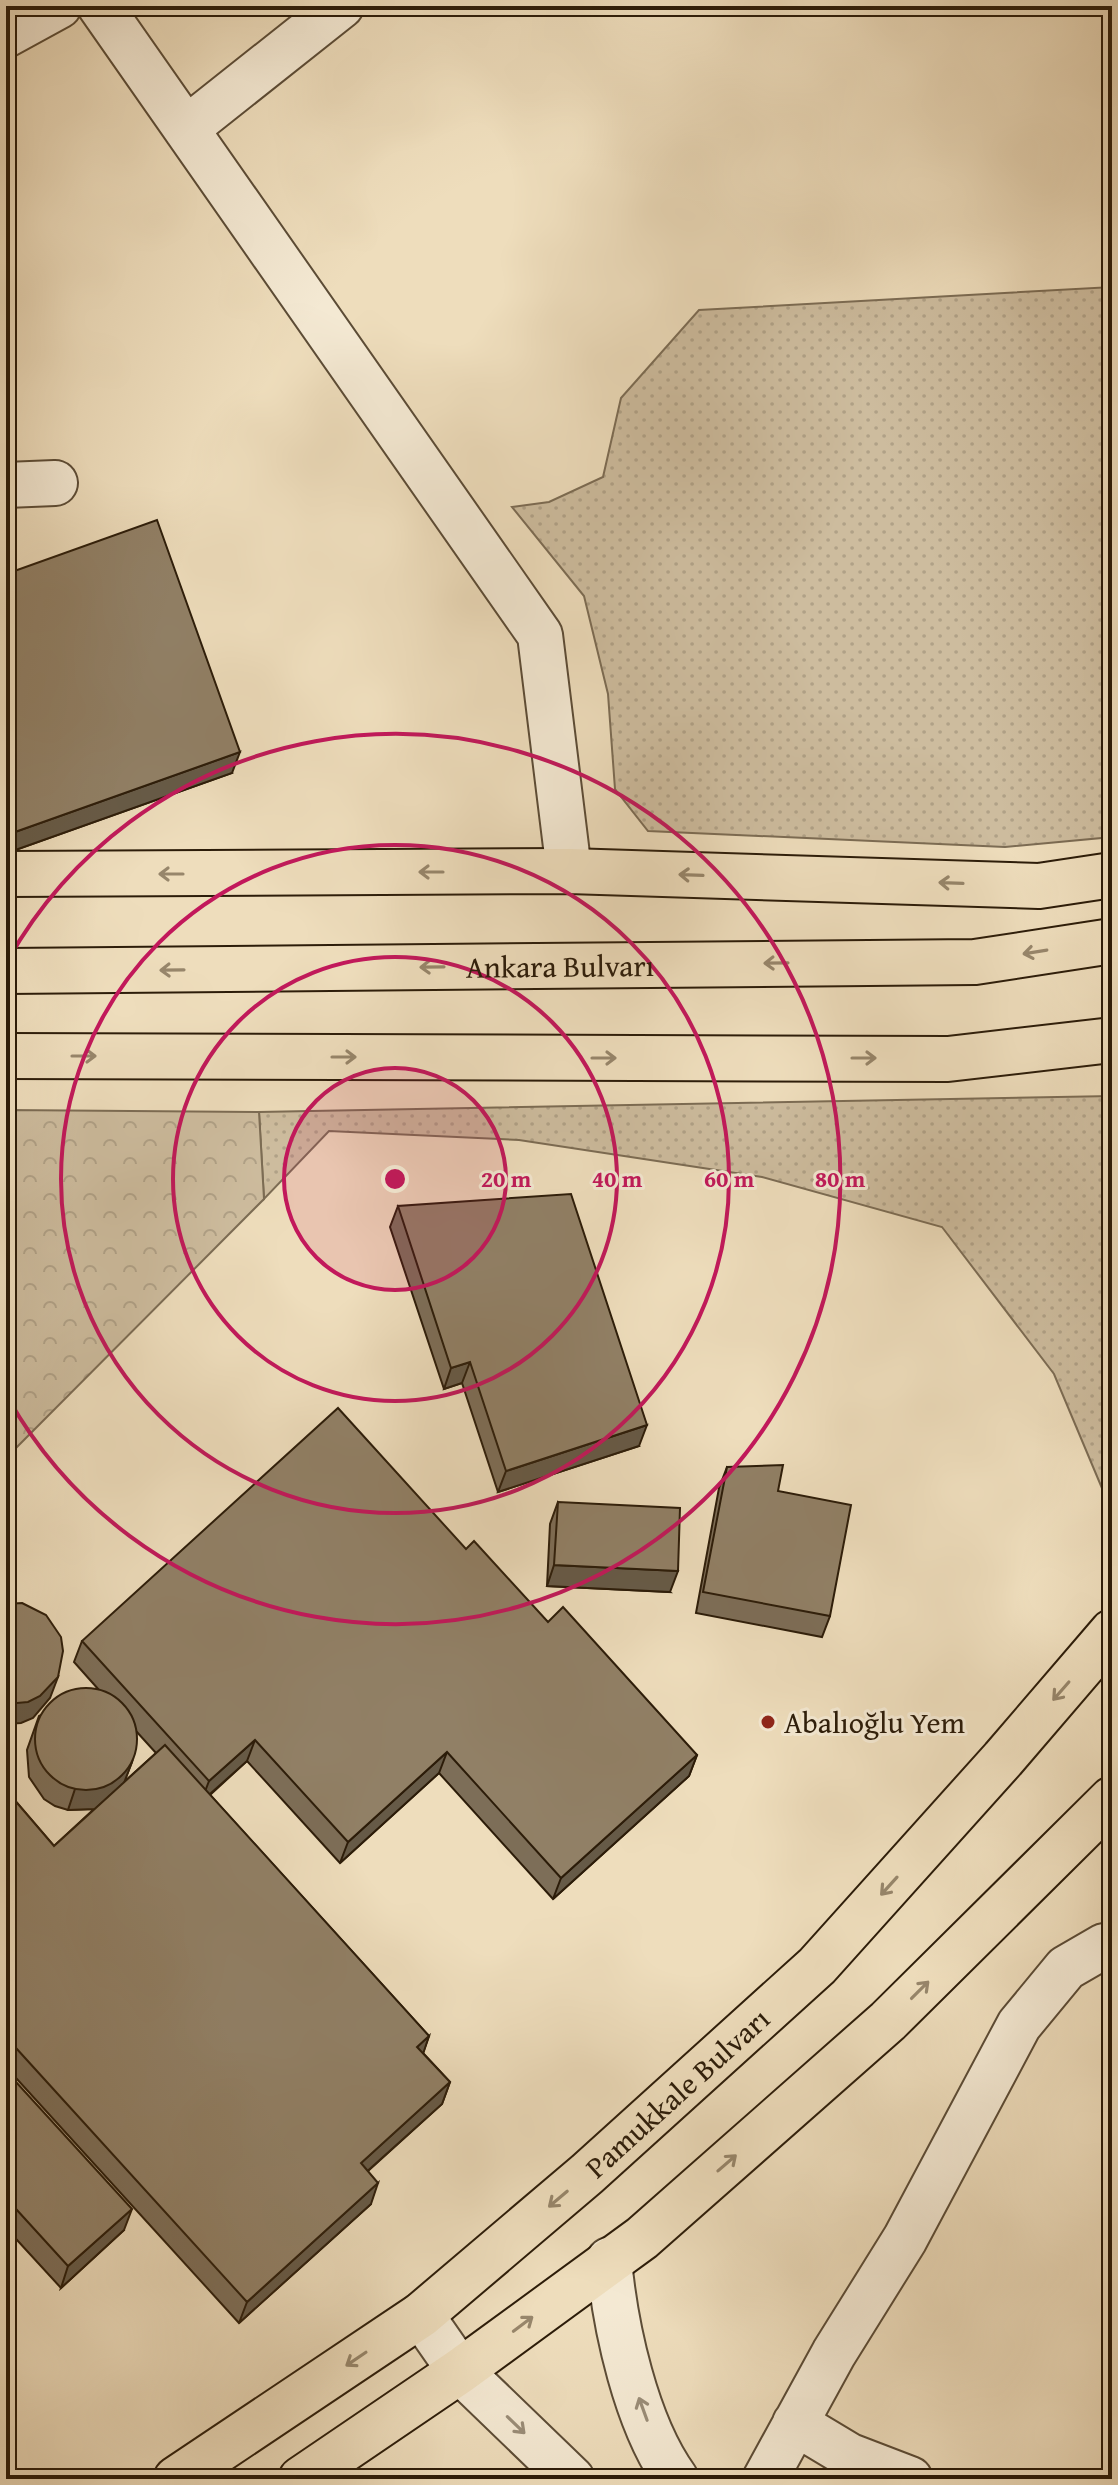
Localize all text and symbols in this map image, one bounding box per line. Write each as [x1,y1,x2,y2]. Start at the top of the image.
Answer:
one-way arrow [418,864,445,880]
one-way arrow [158,866,185,882]
one-way arrow [678,867,705,882]
one-way arrow [938,875,965,891]
street label: Ankara Bulvarı [466,943,654,989]
one-way arrow [1023,946,1048,961]
one-way arrow [763,956,790,971]
one-way arrow [419,959,446,975]
one-way arrow [159,962,186,978]
one-way arrow [70,1048,97,1064]
one-way arrow [330,1049,357,1065]
one-way arrow [590,1050,617,1066]
one-way arrow [850,1050,877,1066]
text: 20 m [481,1161,532,1196]
text: 40 m [592,1161,643,1196]
text: 60 m [704,1161,755,1196]
text: 80 m [815,1161,866,1196]
centre of rings [381,1165,409,1193]
one-way arrow [1052,1681,1070,1701]
place label: Abalıoğlu Yem [784,1700,966,1744]
marker: Abalıoğlu Yem [759,1713,777,1731]
one-way arrow [880,1875,898,1895]
one-way arrow [910,1981,929,2000]
street label: Pamukkale Bulvarı [575,1997,779,2188]
one-way arrow [716,2155,736,2173]
one-way arrow [548,2190,569,2208]
one-way arrow [511,2316,533,2333]
one-way arrow [346,2350,368,2367]
one-way arrow [635,2397,650,2422]
one-way arrow [506,2415,525,2434]

